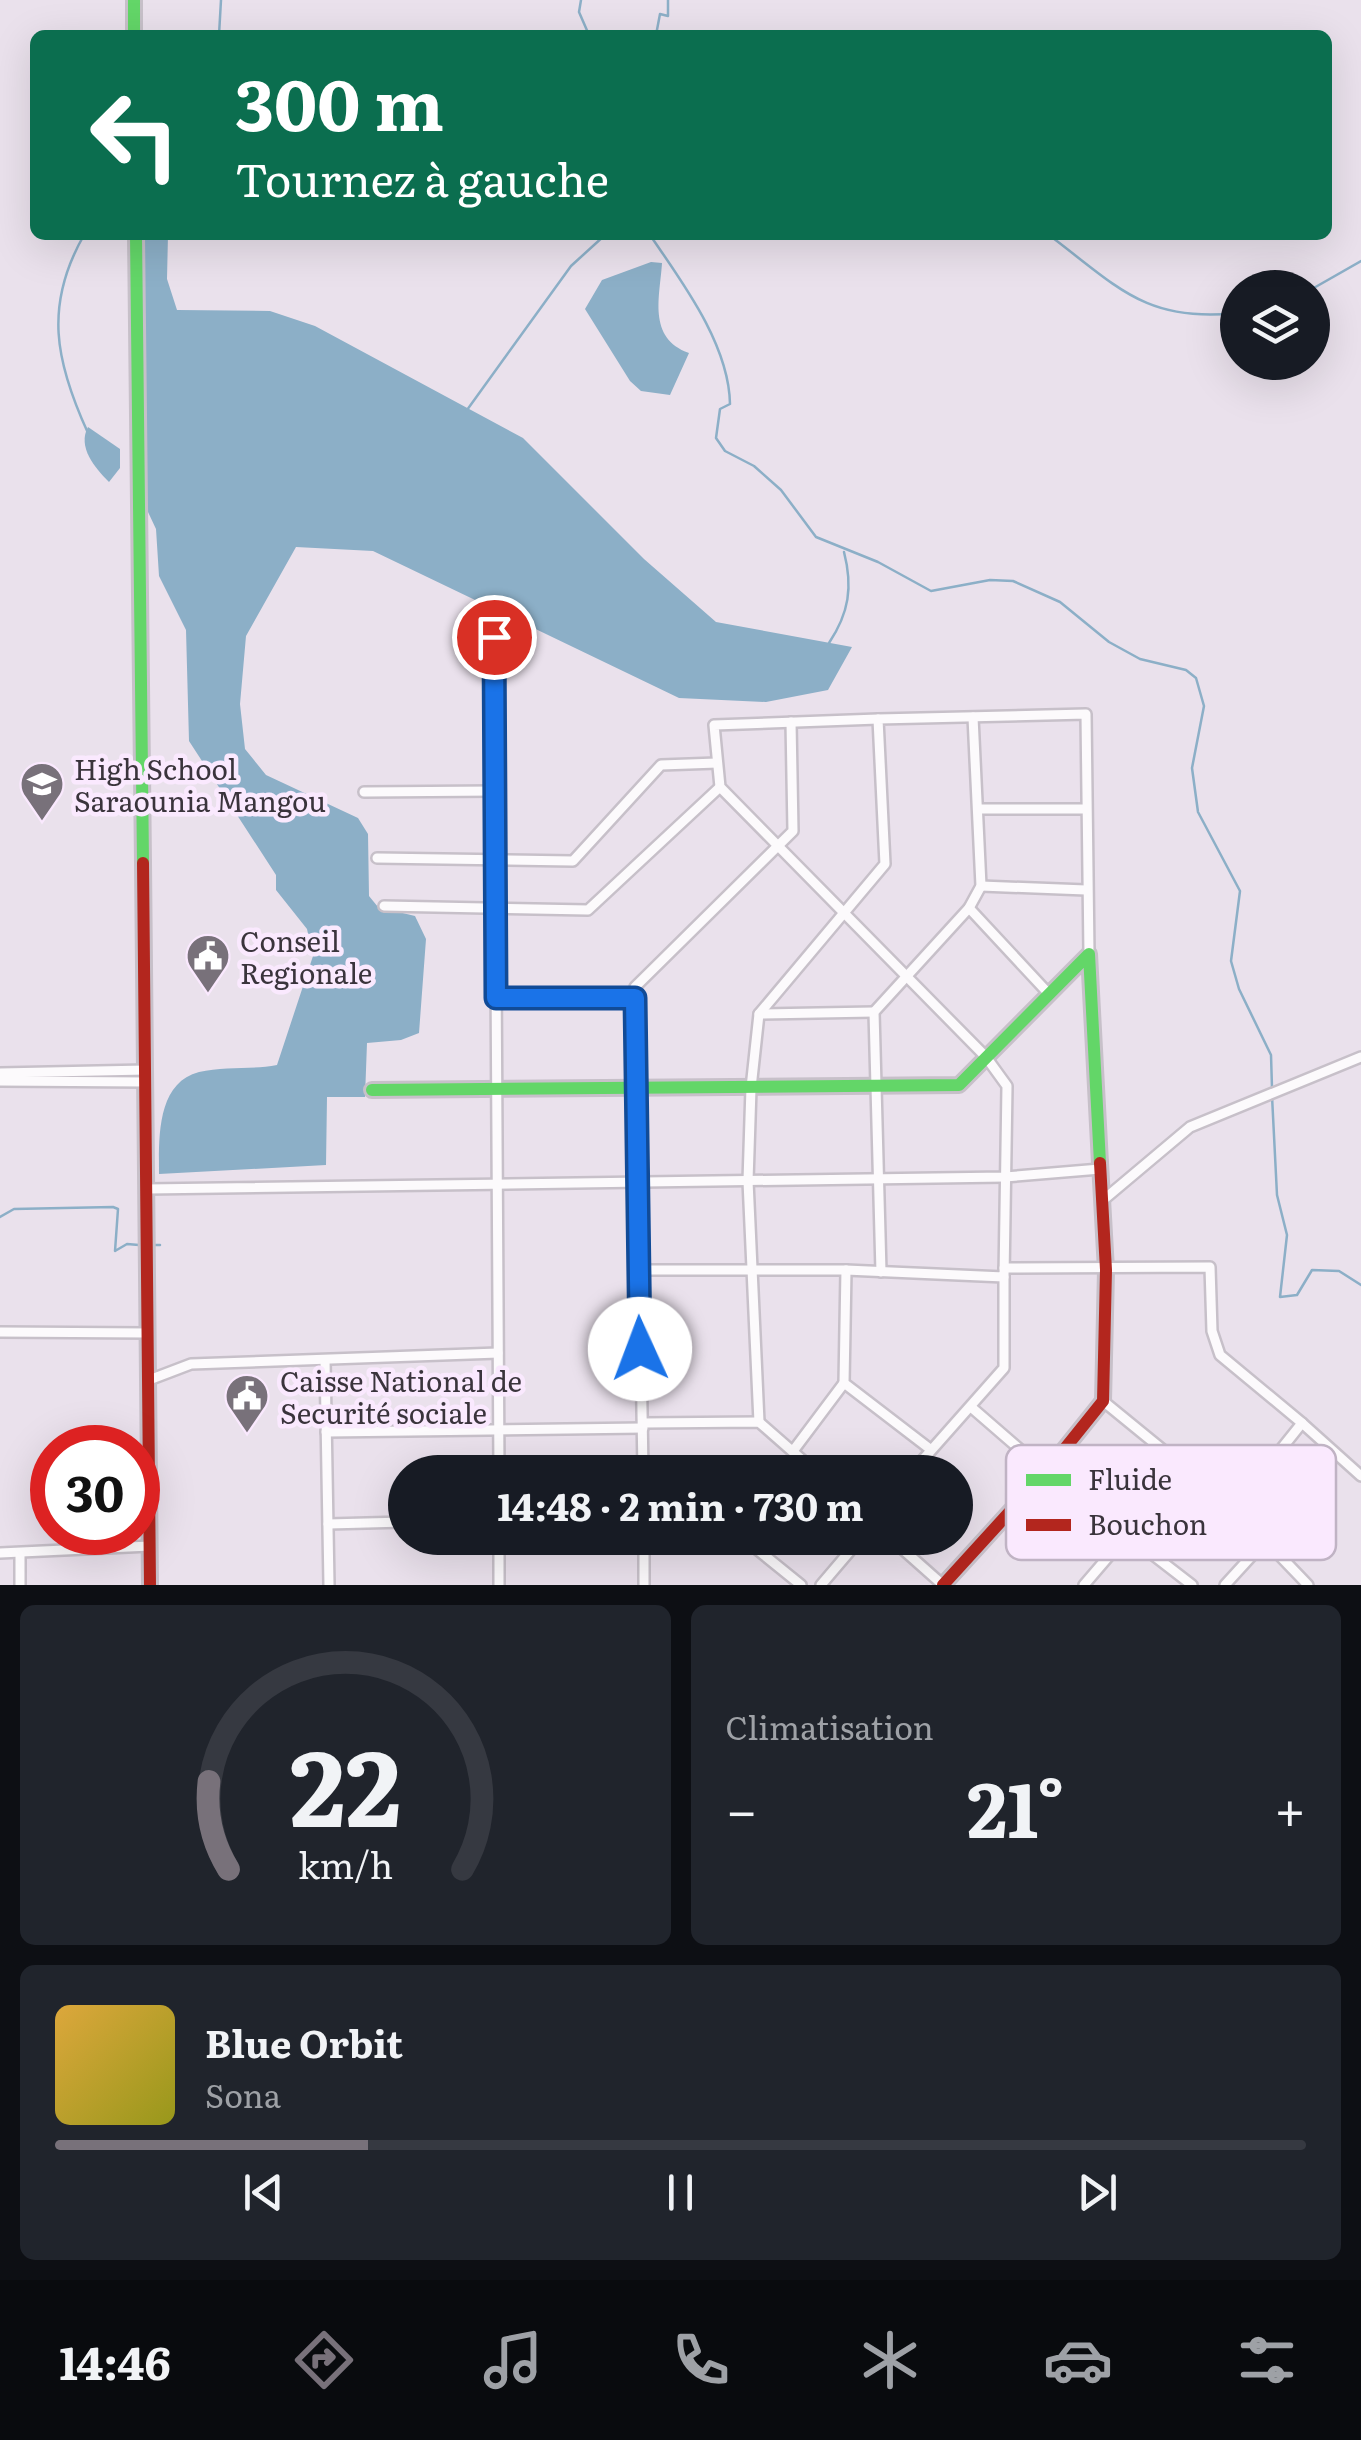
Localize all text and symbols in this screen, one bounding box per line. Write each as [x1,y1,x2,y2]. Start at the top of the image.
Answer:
text: 300 m [235,49,444,153]
icon: left [70,70,200,200]
text: Tournez à gauche [235,144,609,211]
map controls [1220,270,1330,380]
button: layers [1220,270,1330,380]
pin [452,595,537,680]
icon: arrive [467,610,522,665]
place label: High School Saraounia Mangou [74,747,326,821]
school or university icon: High School Saraounia Mangou [19,761,65,822]
place label: Conseil Regionale [240,919,372,993]
public building icon: Conseil Regionale [185,933,231,994]
position arrow [588,1297,692,1401]
place label: Caisse National de Securité sociale [280,1359,522,1433]
public building icon: Caisse National de Securité sociale [224,1373,270,1434]
speed limit sign: 30 [30,1425,160,1555]
legend [1006,1445,1336,1560]
text: Fluide [1088,1457,1172,1499]
text: 14:48 · 2 min · 730 m [497,1476,864,1533]
text: Bouchon [1088,1502,1207,1544]
text: Climatisation [726,1702,934,1750]
text: 22 [289,1705,401,1859]
text: 21° [967,1750,1065,1861]
text: − [726,1766,758,1848]
text: + [1274,1766,1306,1848]
text: km/h [298,1837,393,1890]
text: Blue Orbit [205,2013,403,2070]
text: Sona [205,2070,281,2118]
icon: previous [236,2165,291,2220]
icon: pause [653,2165,708,2220]
icon: next [1070,2165,1125,2220]
icon: directions [289,2325,359,2395]
icon: music [478,2325,548,2395]
icon: phone [666,2325,736,2395]
icon: climate [855,2325,925,2395]
icon: car [1043,2325,1113,2395]
icon: filters [1232,2325,1302,2395]
text: 14:46 [59,2327,171,2394]

